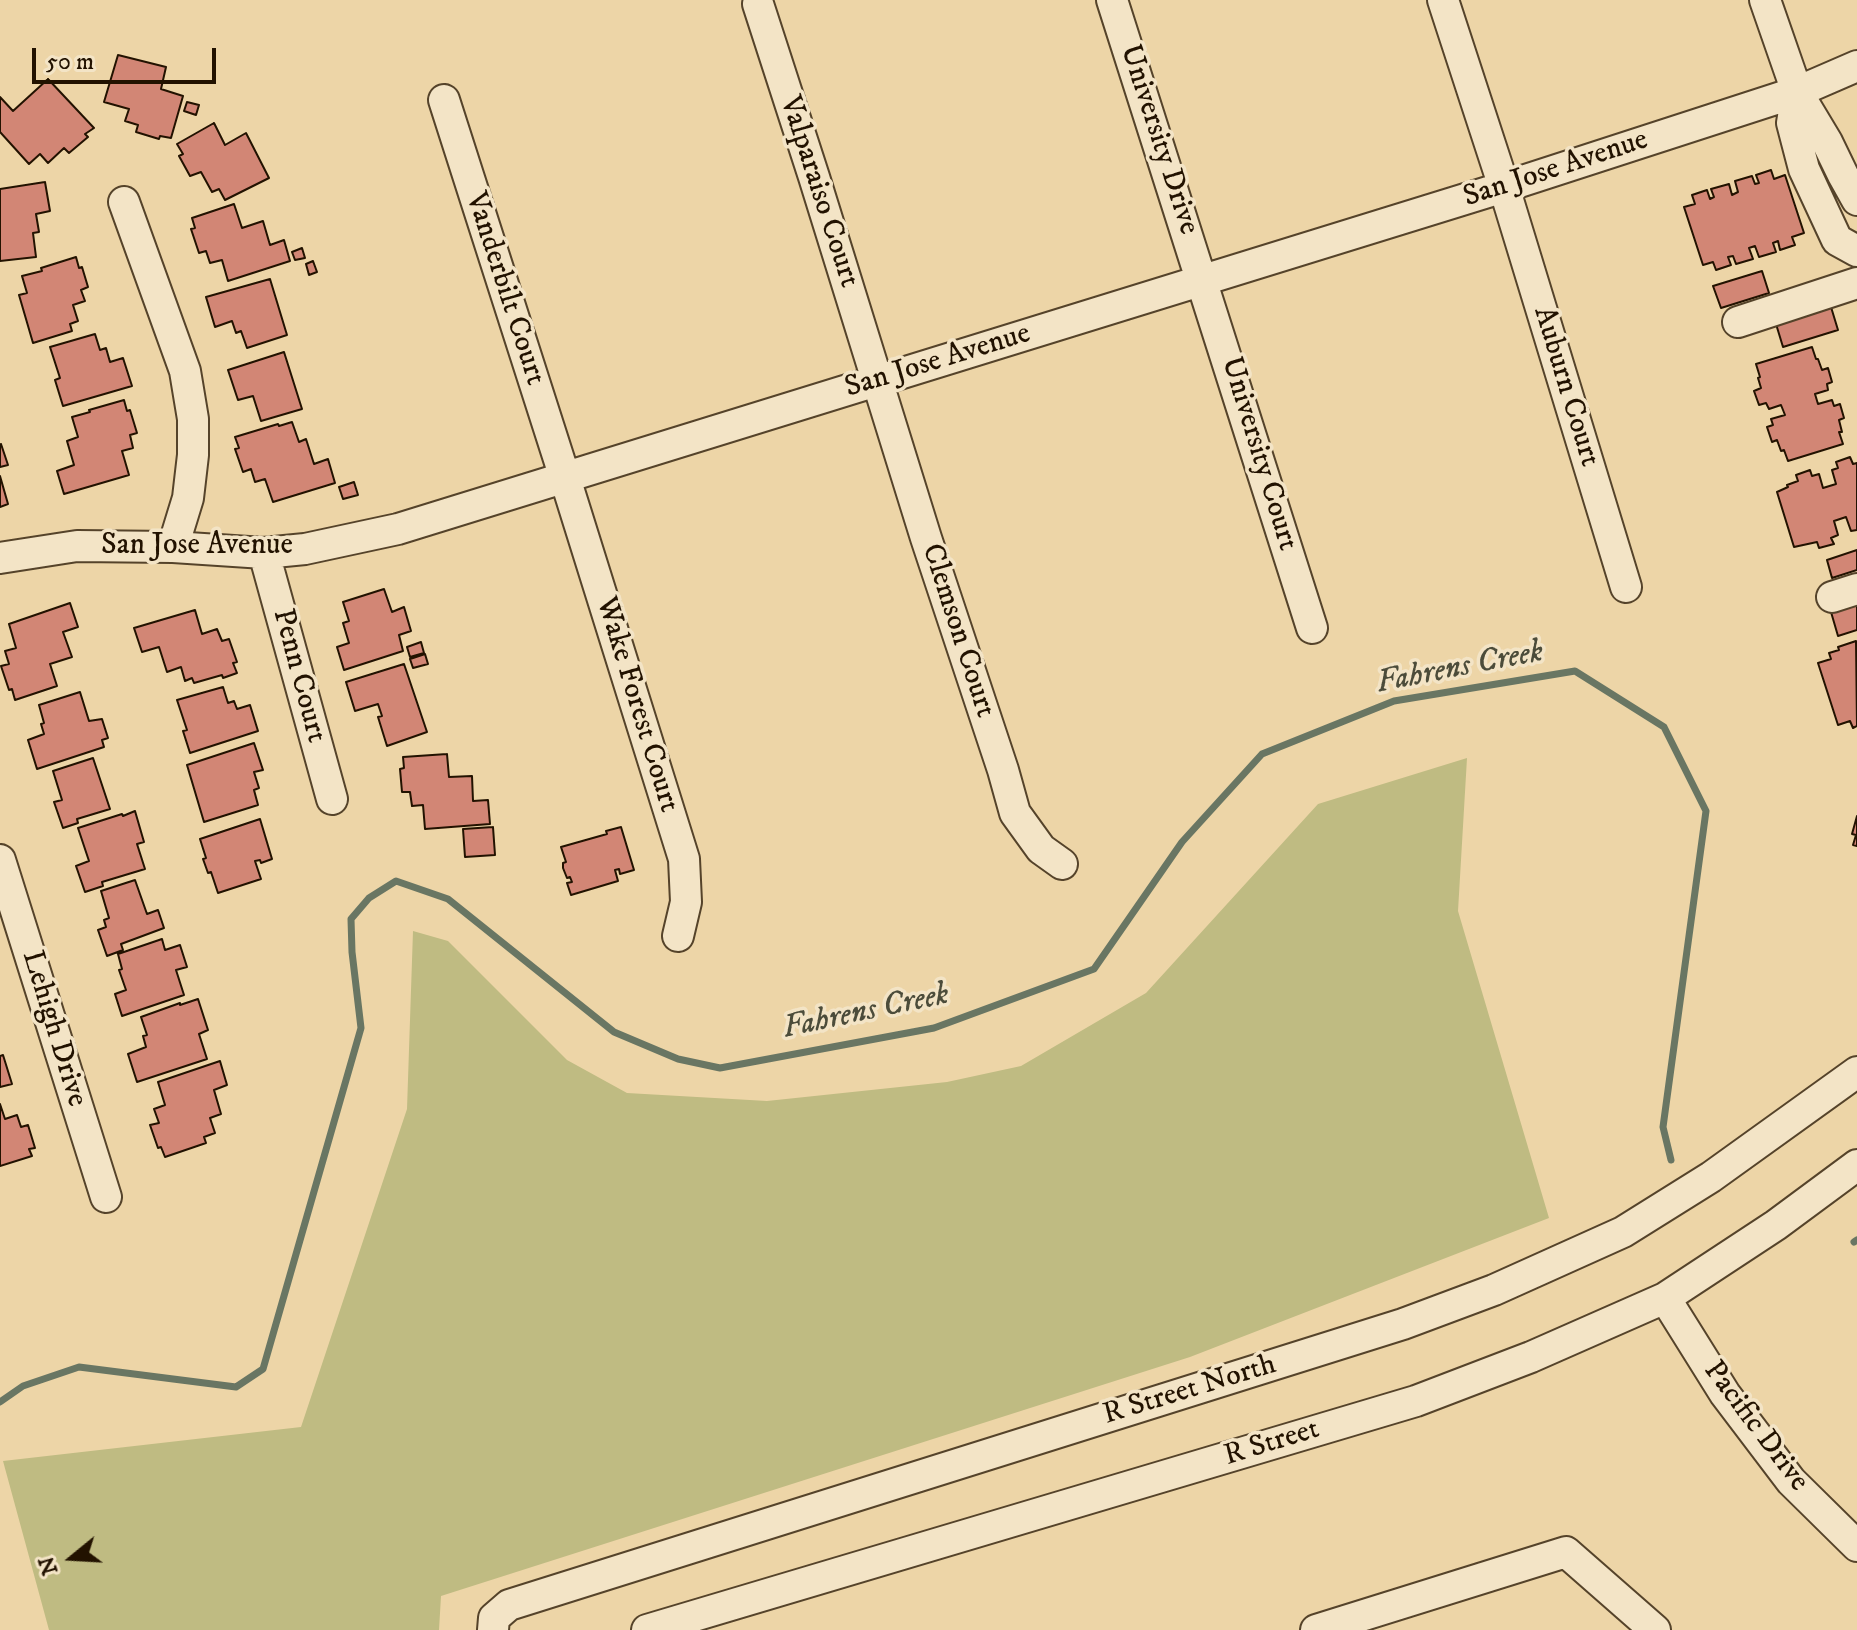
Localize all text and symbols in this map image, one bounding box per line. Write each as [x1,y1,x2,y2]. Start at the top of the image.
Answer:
scale bar [36,32,220,82]
street label: University Drive [1110,41,1206,239]
text: 50 m [46,47,94,77]
street label: Valparaiso Court [770,92,866,292]
street label: San Jose Avenue [1459,123,1653,217]
street label: Vanderbilt Court [456,188,552,390]
street label: Auburn Court [1524,303,1606,471]
street label: San Jose Avenue [841,317,1035,407]
street label: University Court [1211,353,1305,555]
street label: San Jose Avenue [101,529,293,565]
street label: Clemson Court [912,540,1002,722]
street label: Wake Forest Court [586,593,686,817]
street label: Penn Court [263,605,333,747]
water label: Fahrens Creek [1373,634,1547,704]
street label: Lehigh Drive [12,947,94,1111]
water label: Fahrens Creek [779,977,953,1049]
street label: R Street North [1099,1348,1281,1434]
street label: Pacific Drive [1694,1355,1816,1499]
street label: R Street [1220,1413,1324,1475]
north arrow [32,1518,112,1598]
text: N [33,1553,64,1578]

